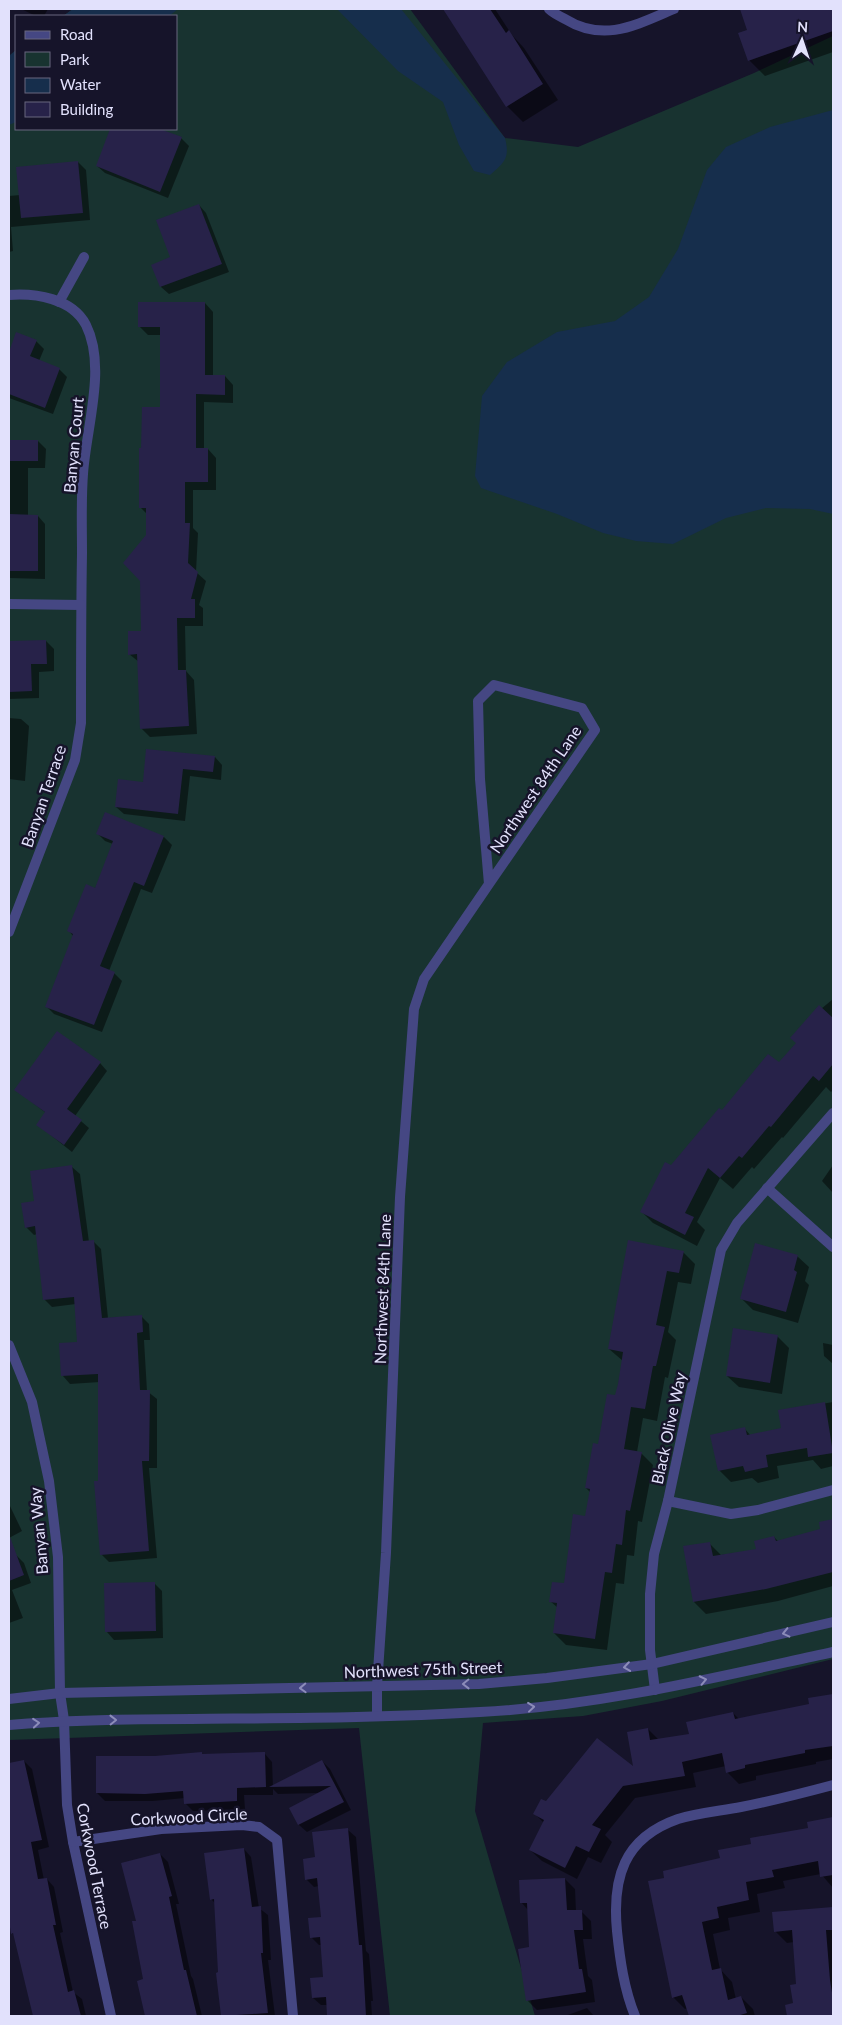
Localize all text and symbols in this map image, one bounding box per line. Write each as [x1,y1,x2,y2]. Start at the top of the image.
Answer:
legend [15,15,178,130]
north arrow [777,15,827,65]
text: N [797,18,809,35]
text: Road [60,25,93,43]
text: Park [60,50,90,68]
text: Water [60,75,101,93]
text: Building [60,100,113,118]
street label: Banyan Court [59,396,87,494]
street label: Northwest 84th Lane [485,722,585,856]
street label: Banyan Terrace [17,742,69,850]
street label: Northwest 84th Lane [370,1214,394,1364]
street label: Black Olive Way [647,1370,689,1486]
street label: Banyan Way [25,1486,51,1575]
one-way arrow [781,1627,790,1638]
street label: Northwest 75th Street [343,1657,503,1681]
one-way arrow [623,1661,631,1672]
one-way arrow [698,1675,707,1686]
one-way arrow [461,1679,469,1689]
one-way arrow [299,1683,306,1693]
one-way arrow [527,1702,535,1713]
one-way arrow [109,1714,117,1725]
one-way arrow [33,1718,41,1729]
street label: Corkwood Terrace [73,1801,117,1931]
street label: Corkwood Circle [130,1803,248,1829]

